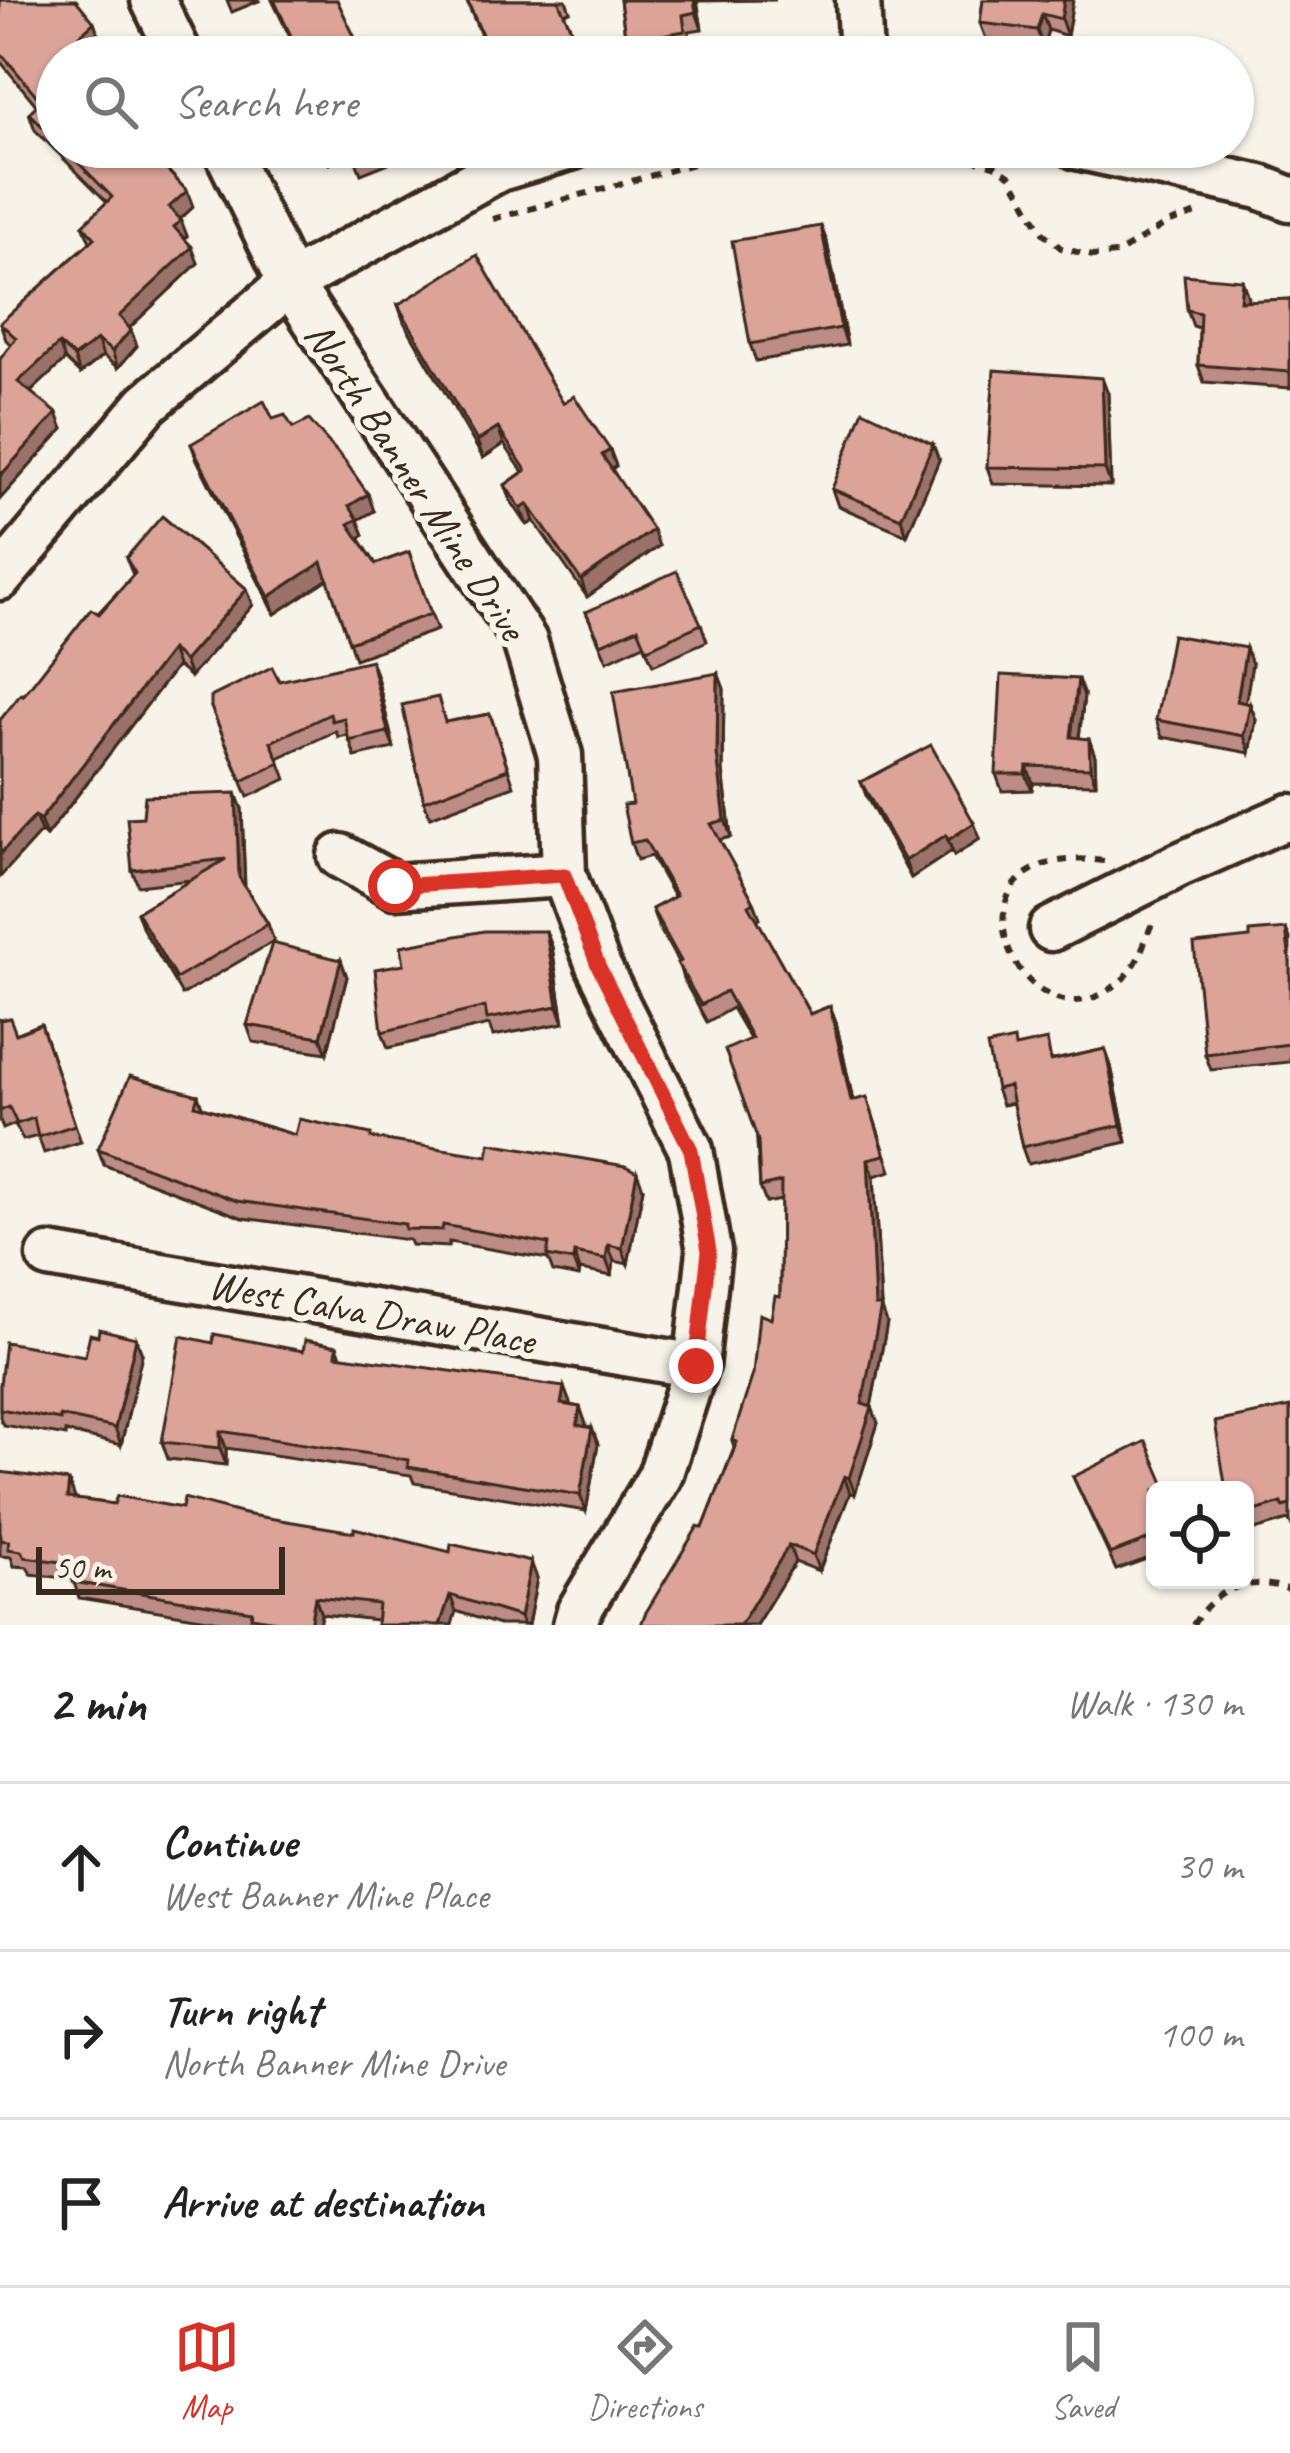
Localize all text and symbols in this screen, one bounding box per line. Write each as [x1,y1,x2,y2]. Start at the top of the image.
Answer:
search box [36,36,1254,168]
icon: search [78,69,144,135]
text: Search here [174,74,357,131]
street label: North Banner Mine Drive [293,311,540,653]
route start [368,859,422,913]
street label: West Calva Draw Place [205,1258,541,1368]
route end [669,1339,723,1393]
map controls [1146,1481,1254,1589]
button: locate [1146,1481,1254,1589]
scale bar [36,1541,285,1594]
text: 50 m [54,1547,110,1589]
text: 2 min [48,1671,146,1735]
text: Walk · 130 m [1066,1679,1242,1728]
text: Continue [162,1814,296,1871]
icon: ahead [48,1834,114,1900]
text: 30 m [1176,1842,1242,1891]
text: West Banner Mine Place [162,1871,488,1920]
text: Turn right [162,1982,320,2039]
icon: right [48,2002,114,2068]
text: 100 m [1158,2010,1242,2059]
text: North Banner Mine Drive [162,2039,505,2088]
icon: arrive [48,2170,114,2236]
text: Arrive at destination [162,2174,484,2231]
tab: Map [174,2314,240,2428]
tab: Directions [588,2314,702,2428]
tab: Saved [1050,2314,1116,2428]

